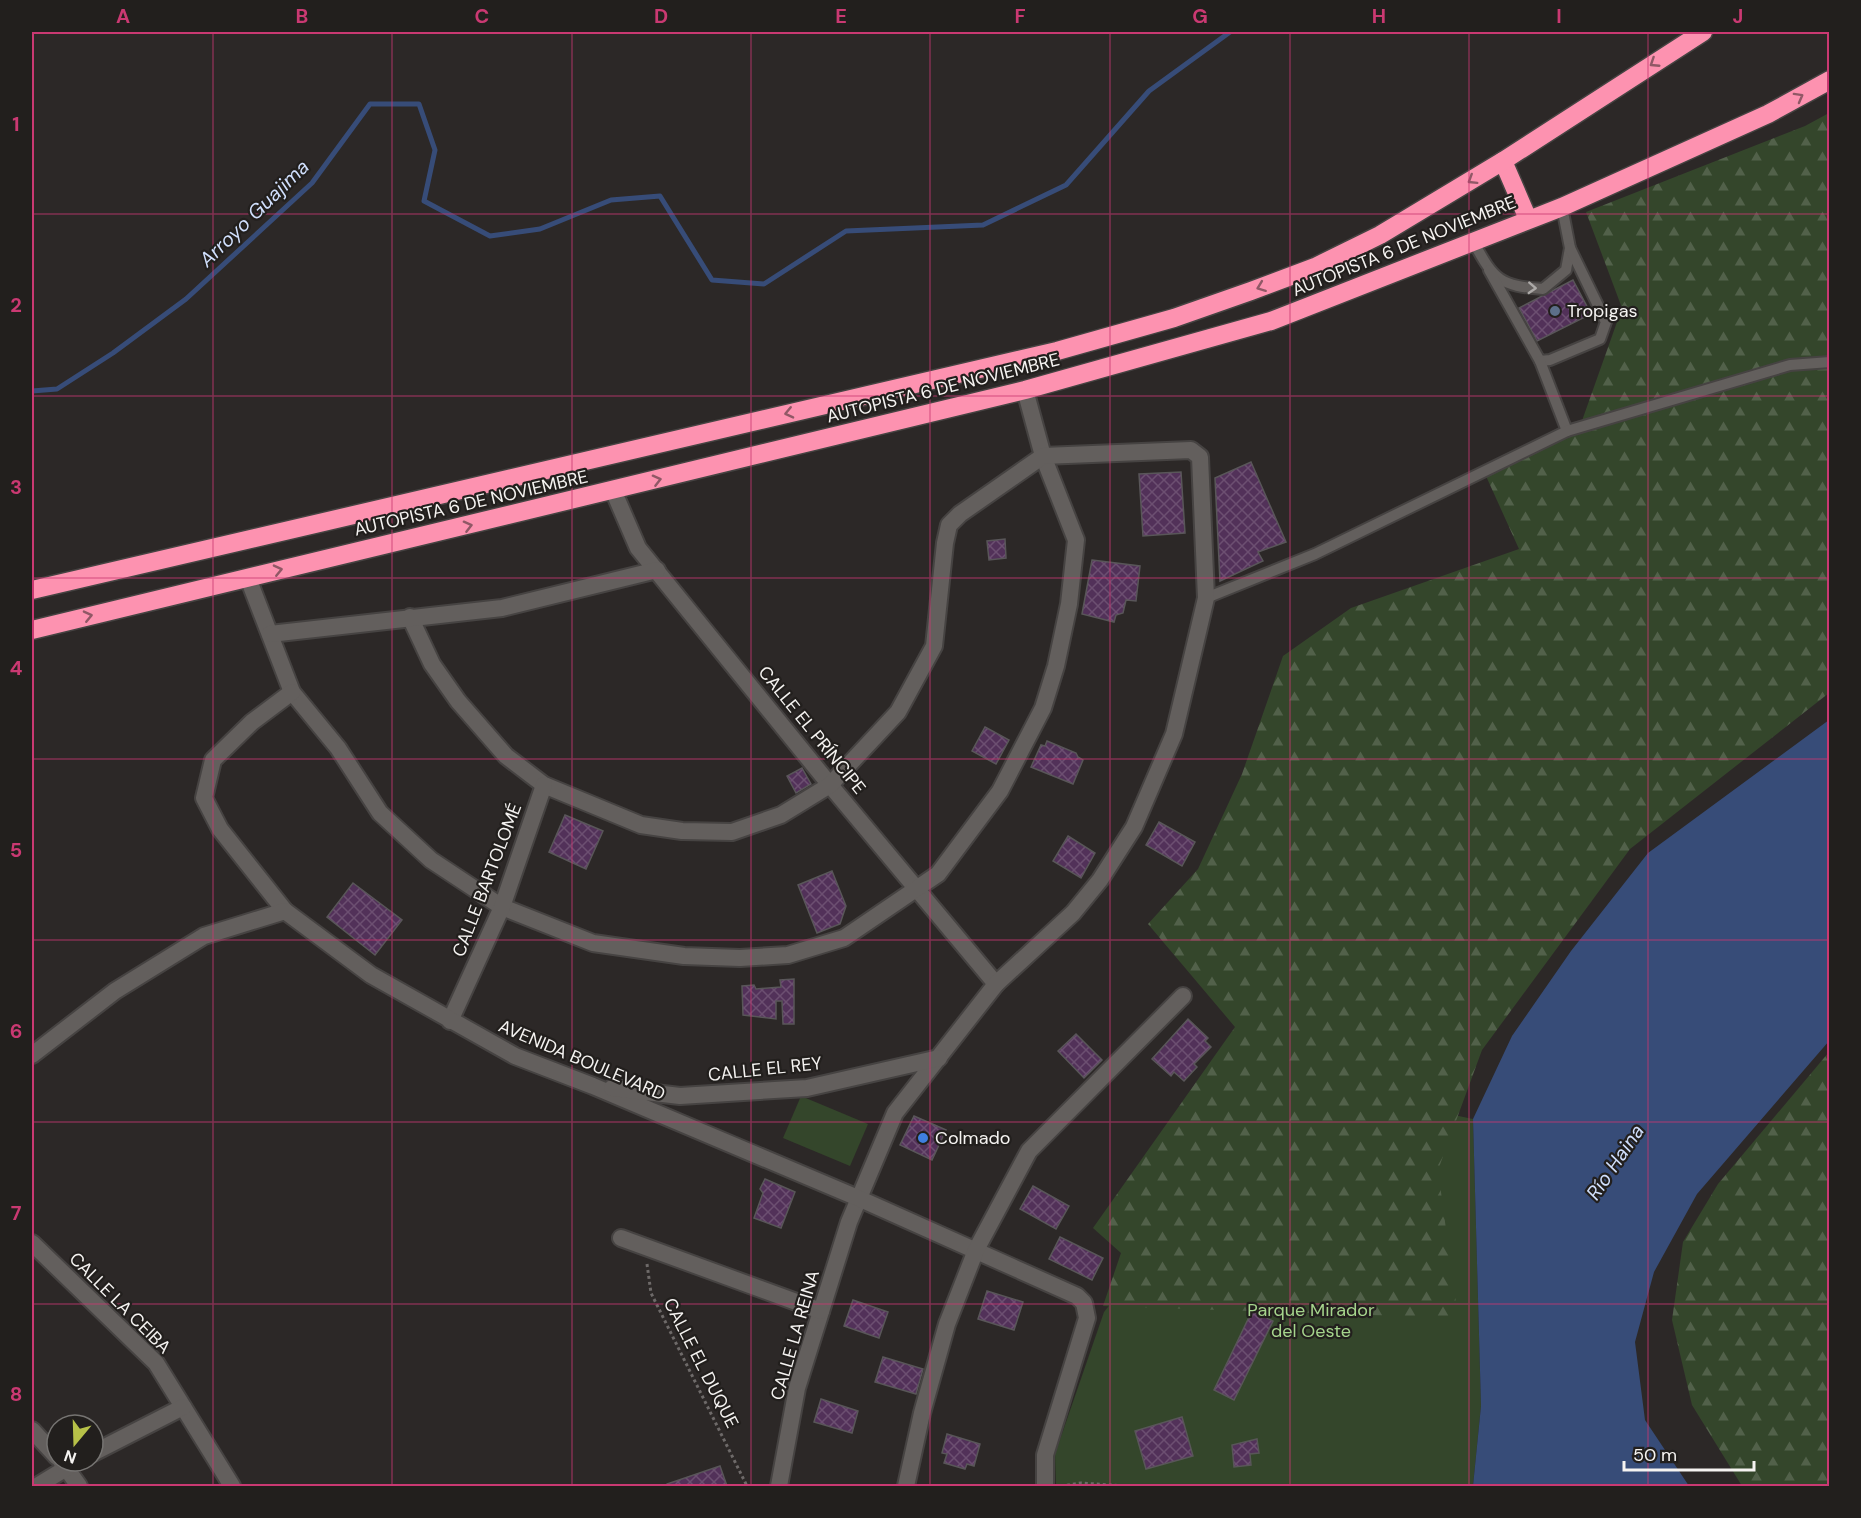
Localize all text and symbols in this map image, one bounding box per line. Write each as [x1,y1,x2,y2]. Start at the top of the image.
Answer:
text: A [116,3,130,29]
text: B [296,3,308,29]
text: C [475,3,489,29]
text: D [654,3,668,29]
text: E [835,3,847,29]
text: F [1014,3,1026,29]
text: G [1192,3,1208,29]
text: H [1372,3,1386,29]
text: I [1556,3,1562,29]
text: J [1733,3,1743,29]
one-way arrow [1649,56,1660,67]
one-way arrow [1793,93,1803,104]
text: 1 [12,111,20,137]
water label: Arroyo Guajima [193,154,315,273]
one-way arrow [1468,173,1478,185]
street label: AUTOPISTA 6 DE NOVIEMBRE [1289,190,1519,302]
one-way arrow [1256,280,1267,292]
one-way arrow [1528,282,1537,295]
text: 2 [10,292,22,318]
place label: Tropigas [1567,299,1638,323]
marker: Tropigas [1548,304,1562,318]
street label: AUTOPISTA 6 DE NOVIEMBRE [824,347,1062,429]
one-way arrow [785,406,795,419]
street label: AUTOPISTA 6 DE NOVIEMBRE [352,464,590,542]
text: 3 [10,474,22,500]
one-way arrow [652,474,662,487]
one-way arrow [463,520,473,533]
one-way arrow [273,565,283,578]
one-way arrow [83,610,93,623]
text: 4 [10,655,23,681]
street label: CALLE EL PRÍNCIPE [753,661,871,799]
street label: CALLE BARTOLOMÉ [447,800,527,960]
text: 5 [10,837,22,863]
street label: AVENIDA BOULEVARD [495,1014,669,1106]
text: 6 [10,1018,22,1044]
street label: CALLE EL REY [707,1051,824,1087]
water label: Río Haina [1580,1119,1650,1205]
place label: Colmado [935,1126,1010,1150]
marker: Colmado [916,1131,930,1145]
text: 7 [11,1200,22,1226]
street label: CALLE LA CEIBA [64,1247,176,1359]
street label: CALLE LA REINA [765,1267,825,1403]
street label: CALLE EL DUQUE [658,1294,744,1432]
park label: Parque Mirador del Oeste [1247,1298,1375,1343]
text: 8 [10,1381,22,1407]
north arrow [45,1413,105,1473]
scale bar [1624,1434,1754,1472]
text: 50 m [1633,1443,1677,1467]
text: N [61,1445,79,1469]

